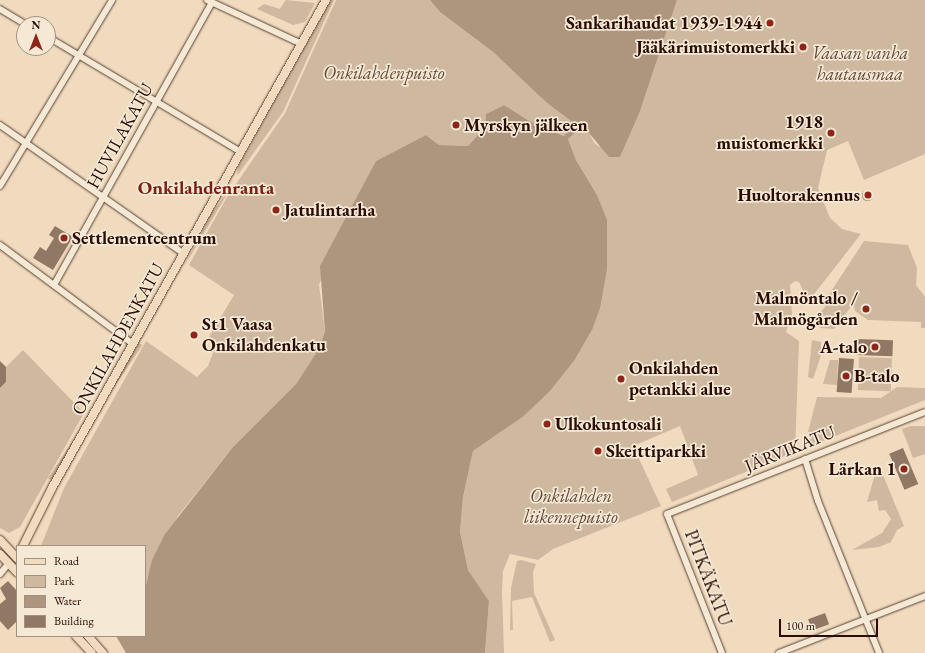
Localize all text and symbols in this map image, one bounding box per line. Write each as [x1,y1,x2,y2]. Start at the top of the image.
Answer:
place label: Sankarihaudat 1939-1944 [566,12,762,34]
north arrow [16,16,56,56]
text: N [32,18,40,32]
marker: Sankarihaudat 1939-1944 [765,18,775,28]
place label: Jääkärimuistomerkki [636,36,795,58]
marker: Jääkärimuistomerkki [798,42,808,52]
park label: Vaasan vanha hautausmaa [812,43,908,86]
park label: Onkilahdenpuisto [323,62,445,84]
street label: HUVILAKATU [82,79,158,193]
place label: 1918 muistomerkki [717,112,823,154]
place label: Myrskyn jälkeen [464,114,588,136]
marker: Myrskyn jälkeen [451,120,461,130]
marker: 1918 muistomerkki [826,128,836,138]
district label: Onkilahdenranta [138,177,274,199]
place label: Huoltorakennus [737,184,860,206]
marker: Huoltorakennus [863,190,873,200]
place label: Jatulintarha [284,199,375,221]
marker: Jatulintarha [271,205,281,215]
place label: Settlementcentrum [72,227,217,249]
marker: Settlementcentrum [59,233,69,243]
street label: ONKILAHDENKATU [67,259,169,419]
place label: Malmöntalo / Malmögården [754,288,858,330]
marker: Malmöntalo / Malmögården [861,304,871,314]
place label: St1 Vaasa Onkilahdenkatu [202,314,326,356]
marker: St1 Vaasa Onkilahdenkatu [189,330,199,340]
place label: A-talo [820,336,867,358]
marker: A-talo [870,342,880,352]
place label: Onkilahden petankki alue [629,358,731,400]
place label: B-talo [854,365,899,387]
marker: B-talo [841,371,851,381]
marker: Onkilahden petankki alue [616,374,626,384]
place label: Ulkokuntosali [555,413,662,435]
marker: Ulkokuntosali [542,419,552,429]
street label: JÄRVIKATU [741,421,839,477]
place label: Skeittiparkki [606,440,706,462]
marker: Skeittiparkki [593,446,603,456]
place label: Lärkan 1 [828,458,896,480]
marker: Lärkan 1 [899,464,909,474]
park label: Onkilahden liikennepuisto [524,486,618,528]
street label: PITKÄKATU [680,527,736,629]
legend [16,545,146,637]
text: Road [54,553,79,569]
text: Park [54,573,74,589]
text: Water [54,593,81,609]
scale bar [781,611,880,637]
text: Building [54,613,94,629]
text: 100 m [786,618,815,634]

